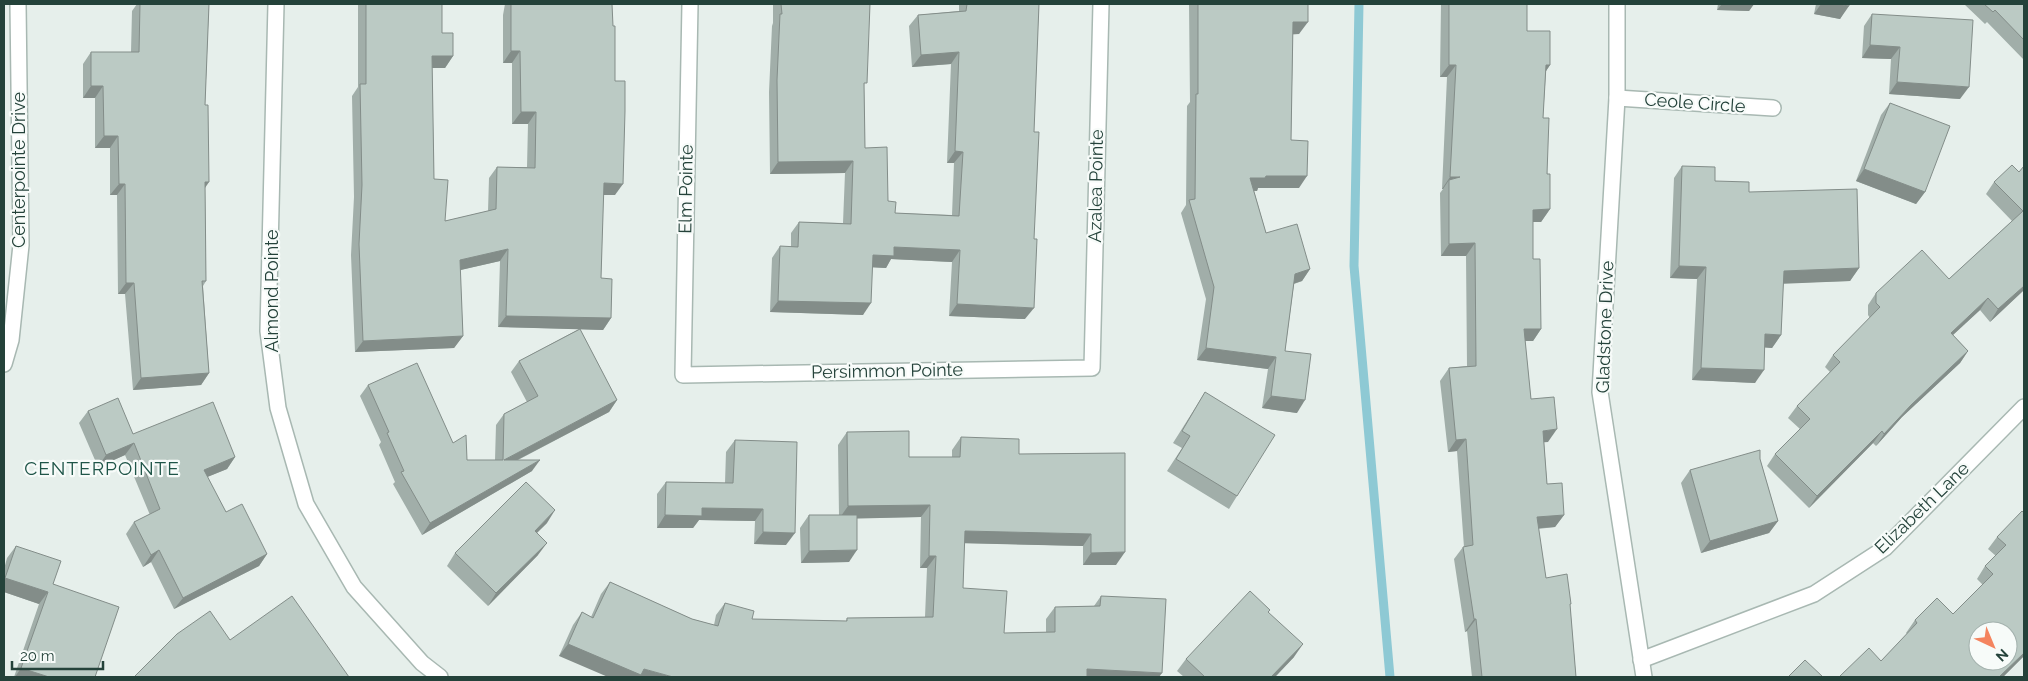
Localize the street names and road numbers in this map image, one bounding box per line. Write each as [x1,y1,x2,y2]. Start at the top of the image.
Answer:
street label: Ceole Circle [1644,88,1747,117]
street label: Centerpointe Drive [8,91,29,248]
street label: Azalea Pointe [1084,129,1107,243]
street label: Elm Pointe [674,144,697,234]
street label: Almond Pointe [261,229,282,353]
street label: Gladstone Drive [1592,260,1617,394]
street label: Persimmon Pointe [811,359,964,382]
street label: Elizabeth Lane [1870,457,1973,558]

